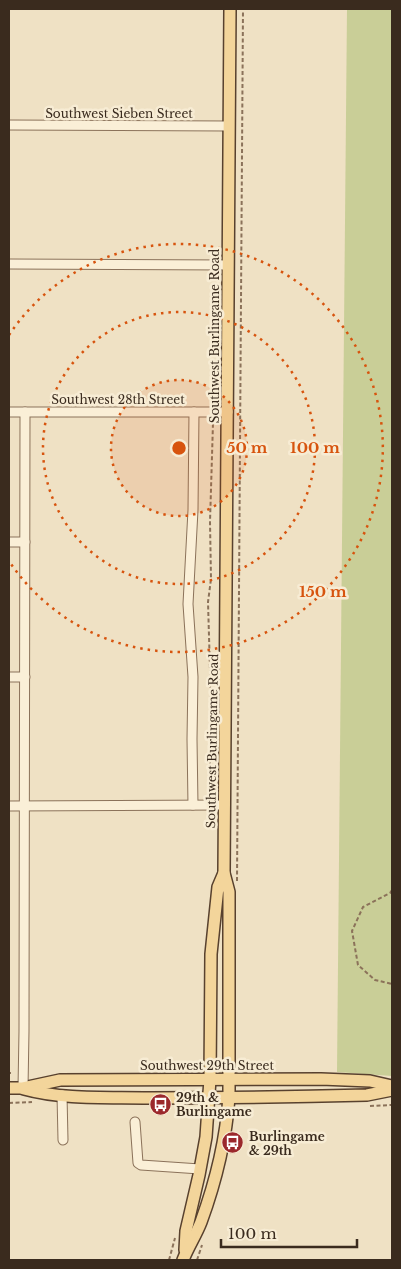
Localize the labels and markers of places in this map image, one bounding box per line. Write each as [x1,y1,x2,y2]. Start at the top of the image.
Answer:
centre of rings [170,439,188,457]
place label: 29th & Burlingame [176,1090,252,1119]
bus stop icon: 29th & Burlingame [148,1092,172,1116]
place label: Burlingame & 29th [249,1129,325,1158]
bus stop icon: Burlingame & 29th [221,1131,245,1155]

